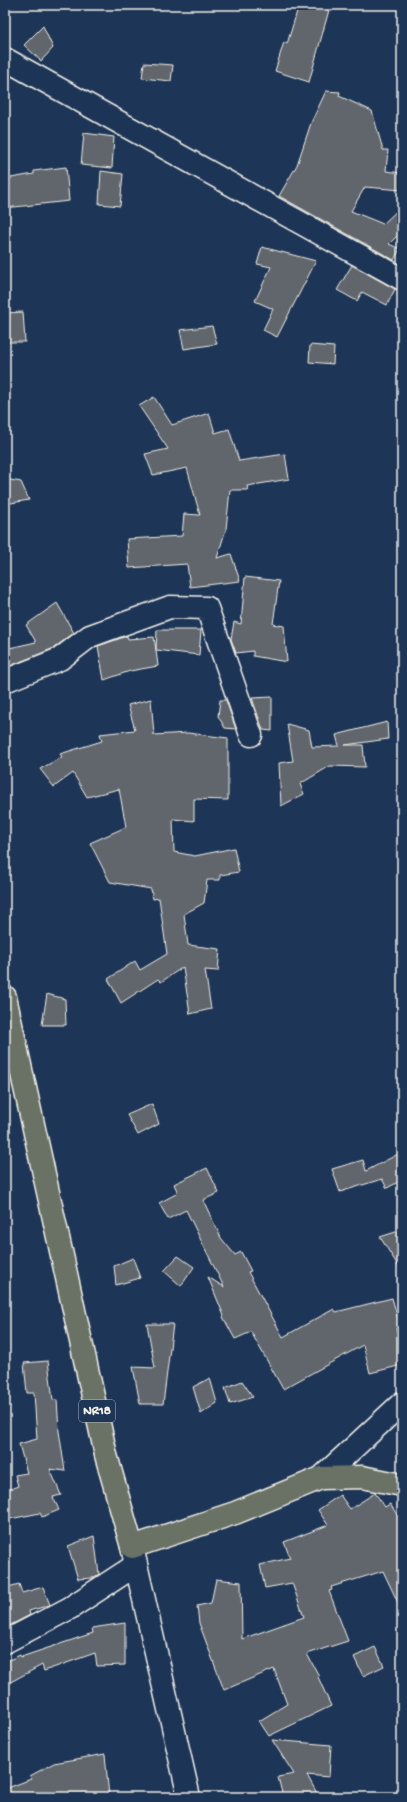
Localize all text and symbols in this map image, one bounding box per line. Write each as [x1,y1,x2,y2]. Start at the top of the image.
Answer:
road number: NR18 [79,1400,115,1422]

